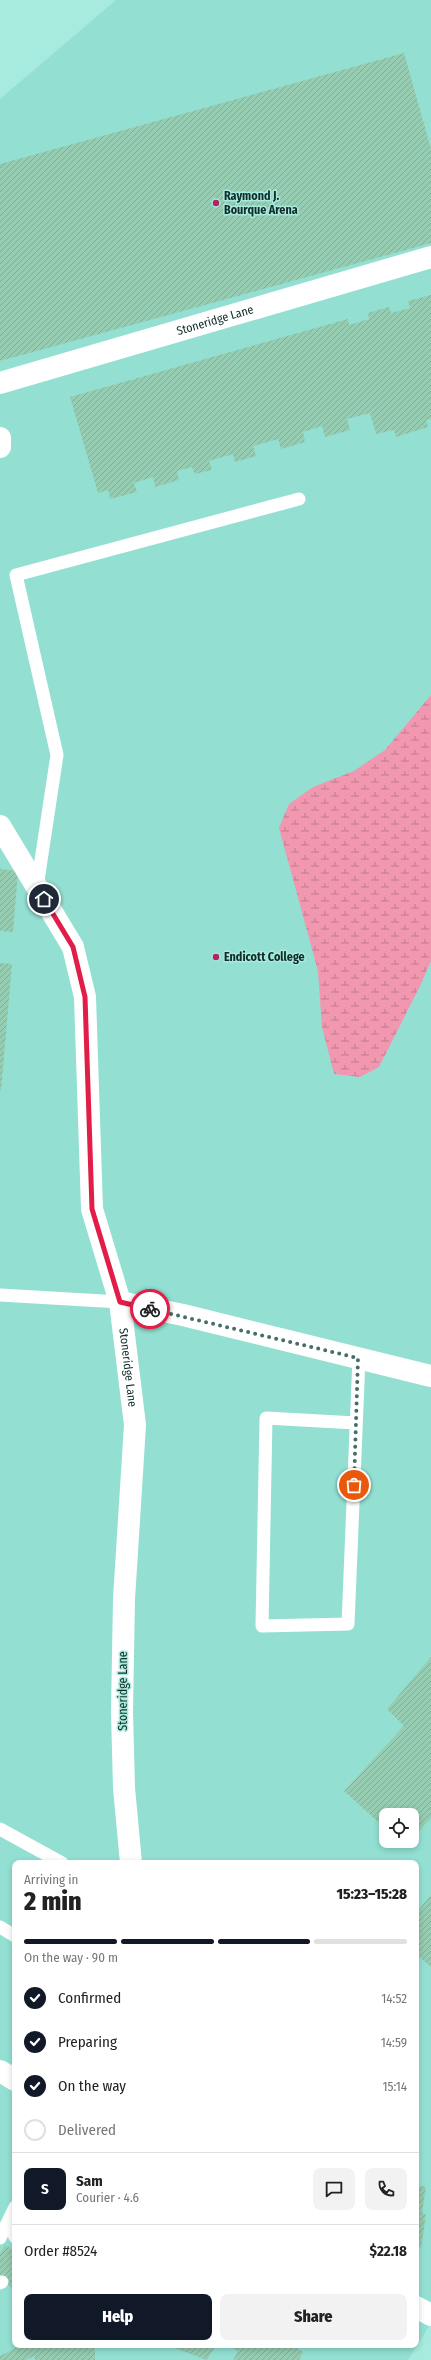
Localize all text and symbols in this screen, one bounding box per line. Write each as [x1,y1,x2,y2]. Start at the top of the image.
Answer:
place label: Raymond J. Bourque Arena [224,189,298,217]
marker: Raymond J. Bourque Arena [211,198,221,208]
street label: Stoneridge Lane [175,302,255,338]
pin [27,882,61,916]
icon: home [33,888,55,910]
place label: Endicott College [224,950,305,964]
marker: Endicott College [211,952,221,962]
courier [130,1289,170,1329]
icon: bike [139,1298,161,1320]
street label: Stoneridge Lane [116,1327,140,1408]
pin [337,1468,371,1502]
icon: bag [343,1474,365,1496]
street label: Stoneridge Lane [116,1651,130,1731]
map controls [379,1808,419,1848]
button: locate [379,1808,419,1848]
text: Arriving in [24,1872,78,1887]
text: 15:23–15:28 [337,1885,407,1903]
text: 2 min [24,1886,82,1917]
text: On the way · 90 m [24,1950,118,1965]
icon: check [24,1987,46,2009]
text: Confirmed [58,1989,121,2007]
text: 14:52 [381,1991,407,2006]
icon: check [24,2031,46,2053]
text: Preparing [58,2033,117,2051]
text: 14:59 [381,2035,407,2050]
icon: check [24,2075,46,2097]
text: On the way [58,2077,126,2095]
text: 15:14 [382,2079,407,2094]
text: Delivered [58,2121,116,2139]
button: chat [313,2168,355,2210]
button: phone [365,2168,407,2210]
text: Sam [76,2172,103,2190]
text: S [41,2180,49,2198]
text: Courier · 4.6 [76,2190,139,2205]
text: Order #8524 [24,2242,97,2260]
text: $22.18 [370,2242,407,2260]
button: Help [24,2294,212,2340]
button: Share [220,2294,407,2340]

